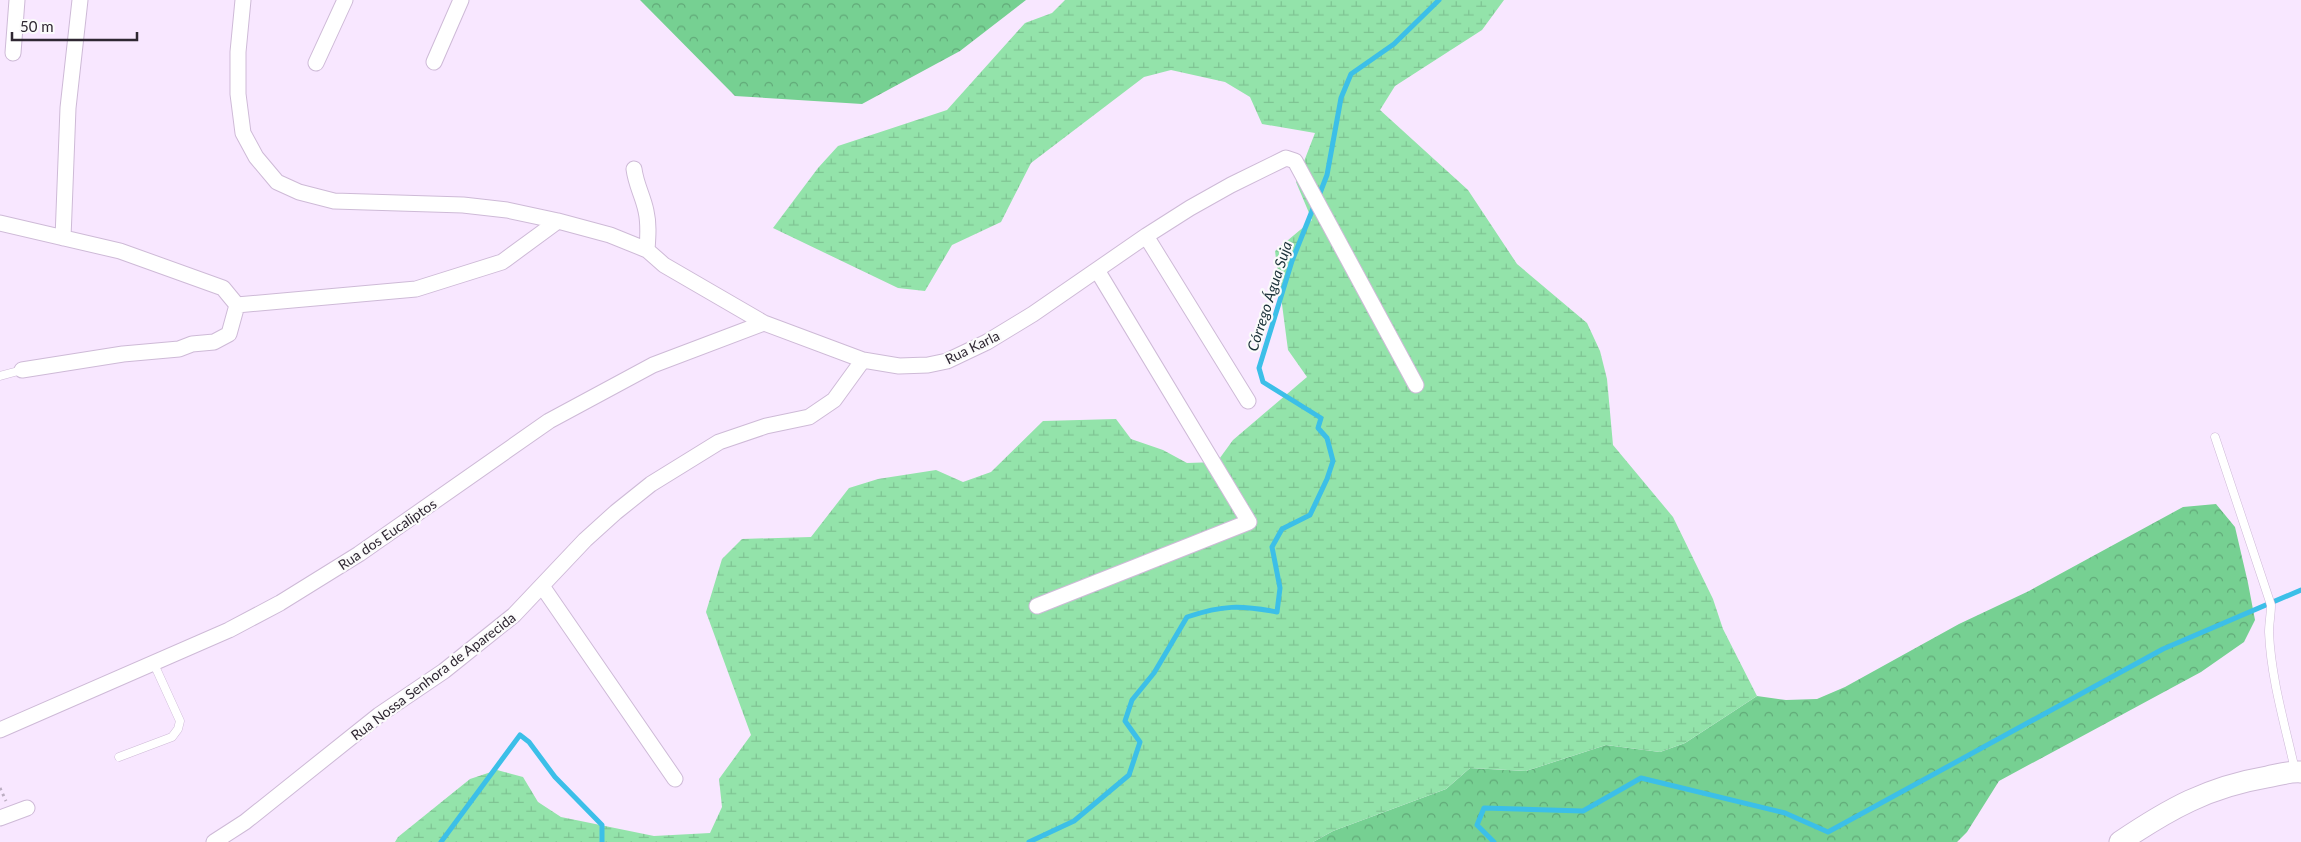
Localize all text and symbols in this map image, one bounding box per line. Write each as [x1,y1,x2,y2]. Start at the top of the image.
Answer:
scale bar [12,10,138,42]
text: 50 m [20,17,54,35]
water label: Córrego Água Suja [1243,239,1295,353]
street label: Rua Karla [942,327,1002,367]
street label: Rua dos Eucaliptos [335,495,439,573]
street label: Rua Nossa Senhora de Aparecida [347,609,519,743]

